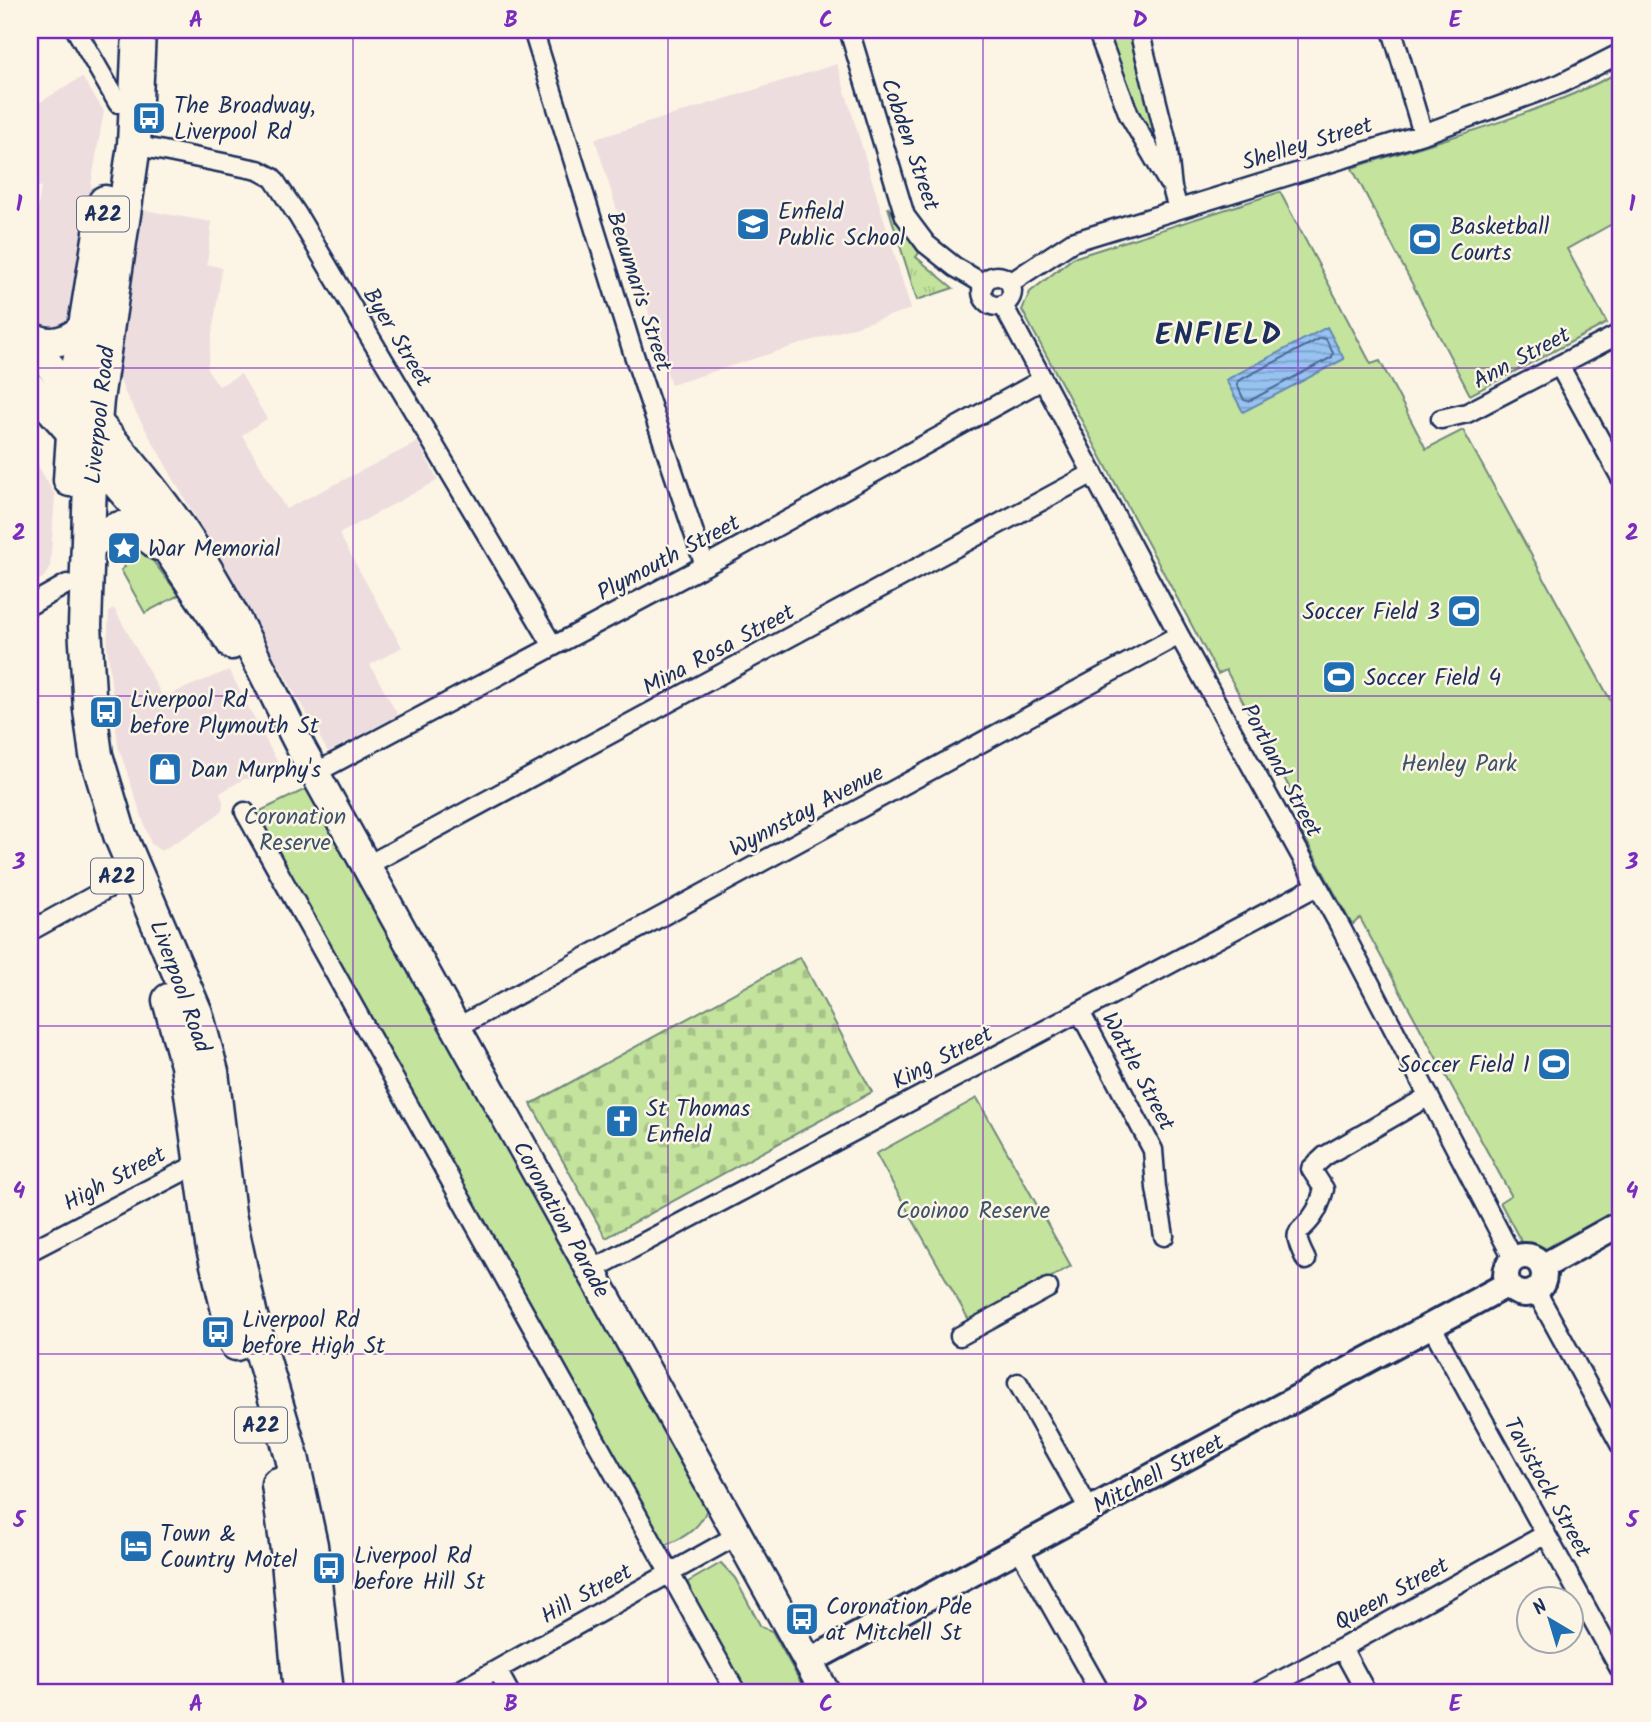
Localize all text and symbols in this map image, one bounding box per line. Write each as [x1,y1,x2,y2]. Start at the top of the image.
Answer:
text: A [189,3,203,39]
text: B [504,3,518,39]
text: C [819,3,833,39]
text: D [1132,3,1148,39]
text: E [1449,3,1463,39]
street label: Cobden Street [870,74,949,217]
place label: The Broadway, Liverpool Rd [174,89,315,151]
bus stop icon: The Broadway, Liverpool Rd [130,99,168,137]
street label: Shelley Street [1238,108,1378,182]
text: 1 [16,187,23,223]
text: 1 [1629,187,1636,223]
place label: Enfield Public School [778,195,906,257]
road number: A22 [77,196,129,232]
school or university icon: Enfield Public School [734,205,772,243]
street label: Beaumaris Street [595,207,681,377]
place label: Basketball Courts [1450,210,1550,272]
sports icon: Basketball Courts [1406,220,1444,258]
street label: Byer Street [352,281,441,396]
district label: ENFIELD [1155,312,1283,360]
street label: Ann Street [1467,317,1578,400]
street label: Liverpool Road [76,344,126,486]
street label: Plymouth Street [591,505,748,612]
text: 2 [12,516,26,552]
text: 2 [1625,516,1639,552]
place icon: War Memorial [105,529,143,567]
place label: War Memorial [148,532,281,568]
sports icon: Soccer Field 3 [1445,592,1483,630]
street label: Mina Rosa Street [636,595,802,706]
place label: Soccer Field 3 [1302,595,1440,631]
sports icon: Soccer Field 4 [1320,658,1358,696]
place label: Soccer Field 4 [1364,661,1501,697]
place label: Liverpool Rd before Plymouth St [130,683,320,745]
bus stop icon: Liverpool Rd before Plymouth St [87,693,125,731]
street label: Portland Street [1230,698,1331,845]
park label: Henley Park [1401,747,1517,783]
shop icon: Dan Murphy's [146,750,184,788]
place label: Dan Murphy's [190,753,321,789]
street label: Wynnstay Avenue [723,756,891,868]
park label: Coronation Reserve [244,800,346,862]
text: 3 [12,845,26,881]
text: 3 [1625,845,1639,881]
road number: A22 [91,858,143,894]
street label: Liverpool Road [139,915,220,1058]
street label: Wattle Street [1091,1006,1184,1139]
street label: King Street [886,1017,1001,1100]
sports icon: Soccer Field 1 [1535,1045,1573,1083]
place label: Soccer Field 1 [1398,1048,1530,1084]
place label: St Thomas Enfield [646,1092,750,1154]
church icon: St Thomas Enfield [603,1102,641,1140]
street label: Coronation Parade [502,1135,618,1305]
street label: High Street [57,1137,174,1222]
text: 4 [13,1174,26,1210]
text: 4 [1626,1174,1639,1210]
park label: Cooinoo Reserve [896,1194,1050,1230]
place label: Liverpool Rd before High St [242,1303,386,1365]
bus stop icon: Liverpool Rd before High St [199,1313,237,1351]
road number: A22 [235,1408,287,1442]
street label: Tavistock Street [1493,1411,1600,1566]
street label: Mitchell Street [1087,1424,1232,1525]
text: 5 [12,1503,27,1539]
text: 5 [1625,1503,1640,1539]
place label: Town & Country Motel [160,1517,298,1579]
hotel icon: Town & Country Motel [117,1527,155,1565]
place label: Liverpool Rd before Hill St [354,1539,486,1601]
street label: Queen Street [1328,1548,1457,1641]
bus stop icon: Liverpool Rd before Hill St [310,1549,348,1587]
street label: Hill Street [535,1554,640,1635]
north arrow [1514,1586,1584,1656]
place label: Coronation Pde at Mitchell St [826,1590,972,1652]
text: N [1527,1593,1555,1624]
bus stop icon: Coronation Pde at Mitchell St [783,1600,821,1638]
text: A [189,1687,203,1722]
text: B [504,1687,518,1722]
text: C [819,1687,833,1722]
text: D [1132,1687,1148,1722]
text: E [1449,1687,1463,1722]

